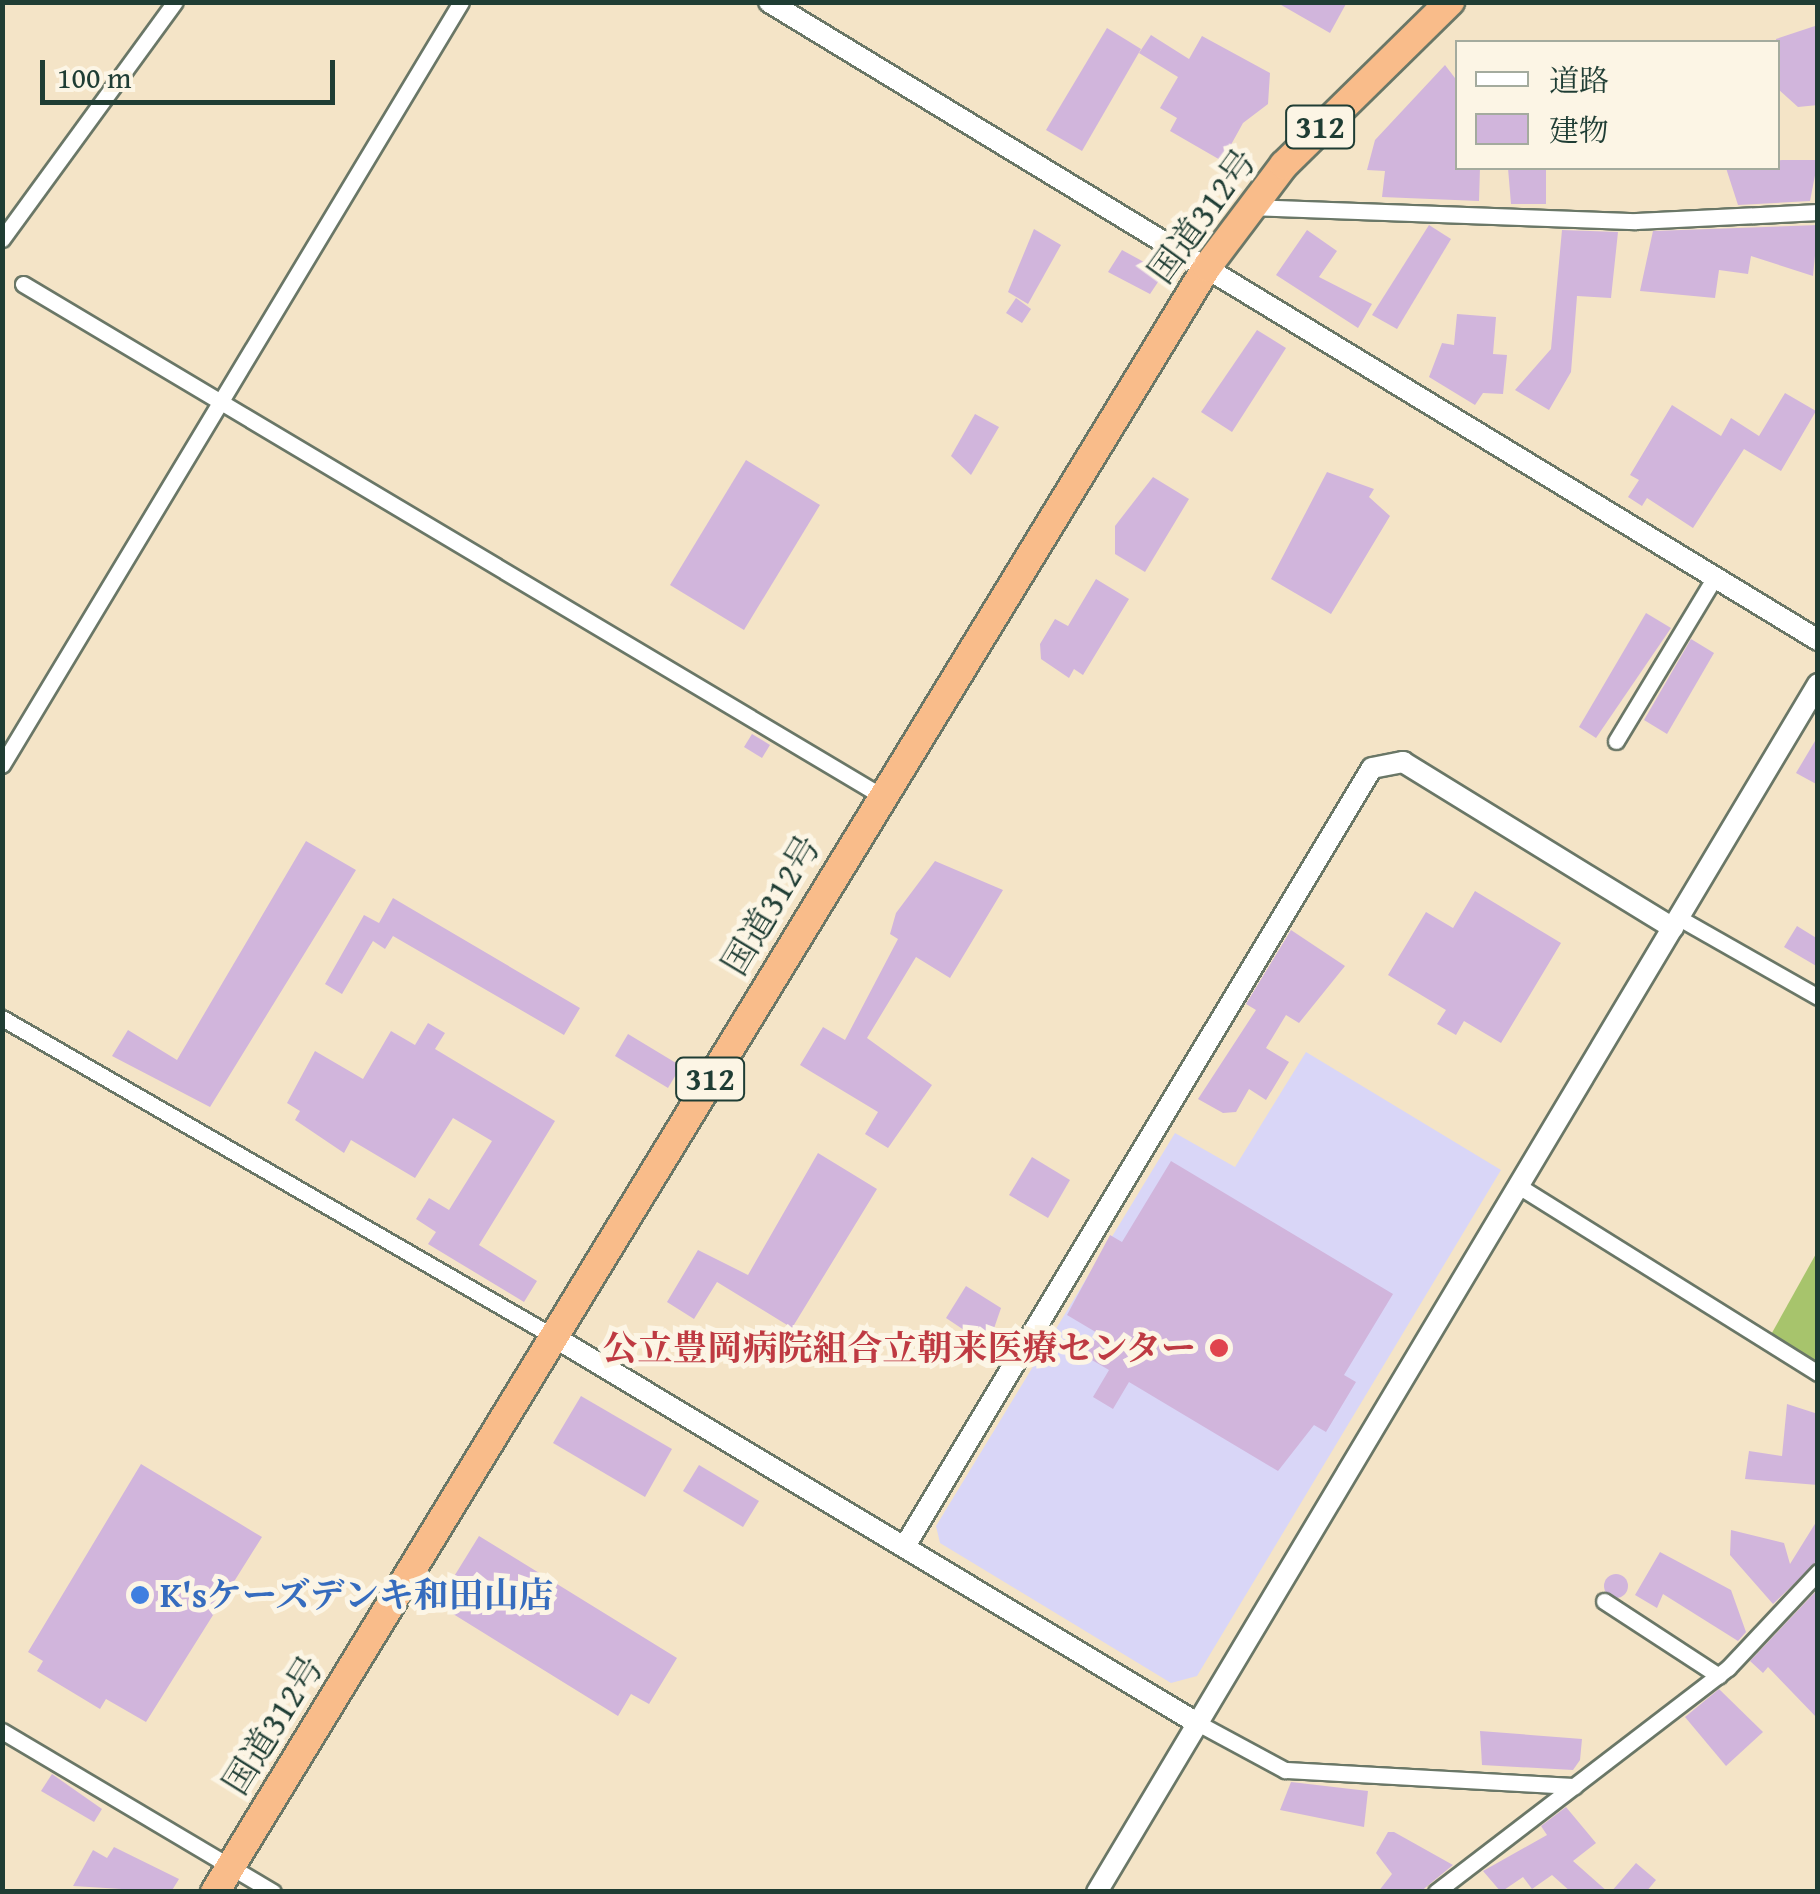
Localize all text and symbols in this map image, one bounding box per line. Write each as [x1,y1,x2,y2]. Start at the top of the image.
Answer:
scale bar [45,40,340,102]
legend [1455,40,1780,170]
text: 100 m [57,55,131,99]
text: 道路 [1549,58,1609,102]
road number: 312 [1285,100,1355,154]
text: 建物 [1549,108,1609,152]
street label: 国道312号 [1139,141,1265,291]
street label: 国道312号 [713,828,829,982]
road number: 312 [675,1052,745,1106]
place label: 公立豊岡病院組合立朝来医療センター [601,1327,1196,1369]
marker: 公立豊岡病院組合立朝来医療センター [1206,1335,1232,1361]
place label: K'sケーズデンキ和田山店 [160,1574,557,1616]
marker: K'sケーズデンキ和田山店 [129,1584,151,1606]
street label: 国道312号 [214,1648,332,1802]

